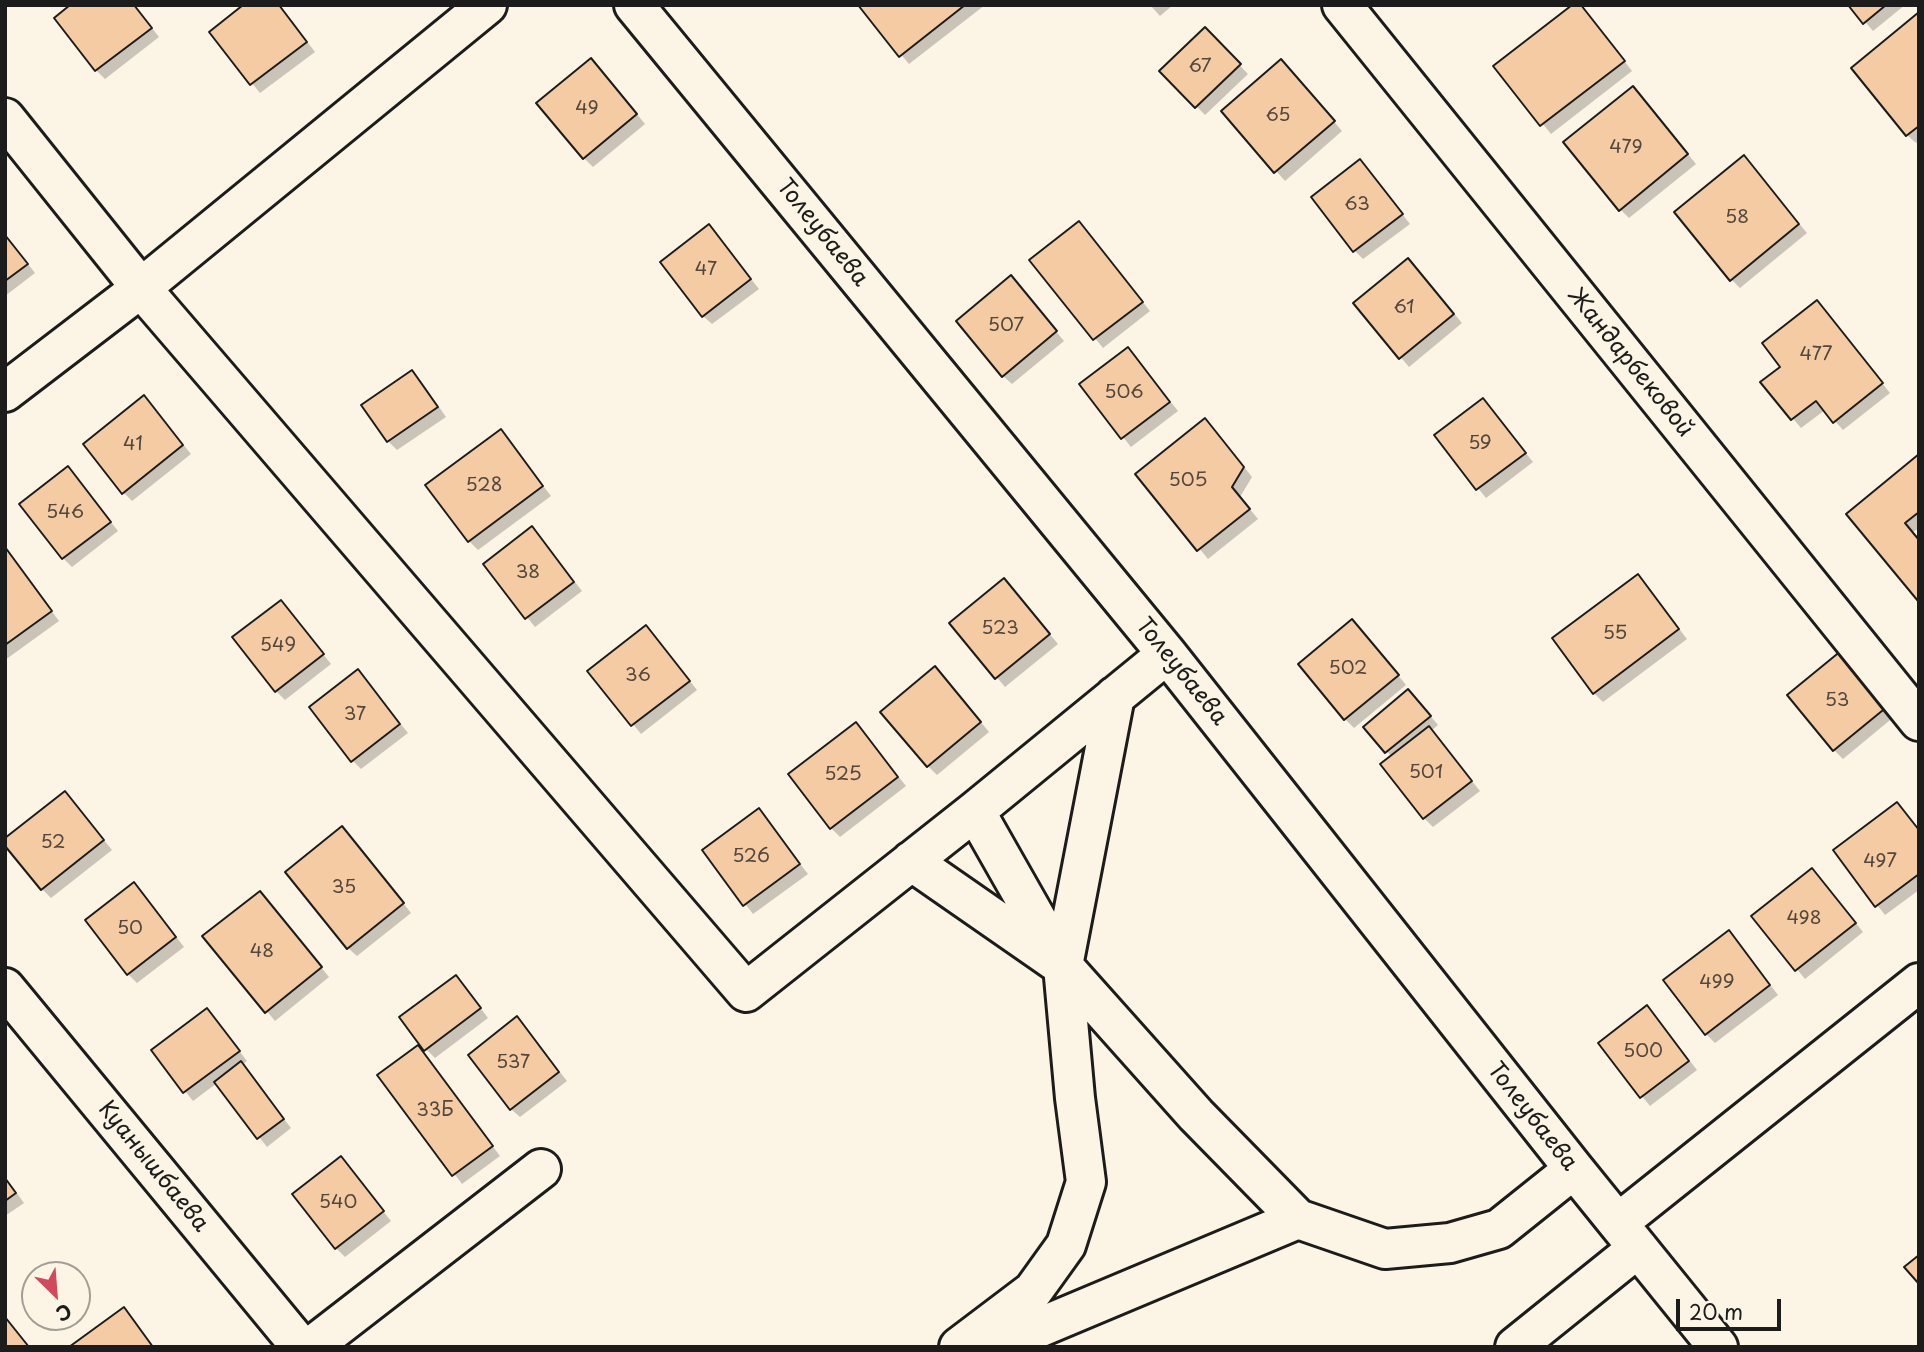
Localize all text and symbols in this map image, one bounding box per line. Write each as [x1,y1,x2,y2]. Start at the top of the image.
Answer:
house number: 67 [1188,56,1212,78]
house number: 49 [575,98,599,120]
house number: 65 [1265,105,1291,127]
house number: 479 [1609,137,1643,159]
street label: Толеубаева [770,174,874,292]
house number: 63 [1344,194,1370,216]
house number: 58 [1725,207,1749,229]
house number: 47 [695,259,717,281]
street label: Жандарбековой [1561,283,1699,443]
house number: 61 [1393,297,1415,319]
house number: 507 [988,315,1024,337]
house number: 477 [1799,344,1833,366]
house number: 506 [1104,382,1144,404]
house number: 59 [1468,433,1492,455]
house number: 41 [123,434,143,456]
house number: 505 [1169,470,1207,492]
house number: 528 [466,475,502,497]
house number: 546 [46,502,84,524]
house number: 38 [516,562,540,584]
street label: Толеубаева [1129,613,1233,731]
house number: 523 [981,618,1019,640]
house number: 55 [1603,623,1627,645]
house number: 549 [260,635,296,657]
house number: 502 [1329,658,1367,680]
house number: 36 [625,665,651,687]
house number: 53 [1825,690,1849,712]
house number: 37 [344,704,366,726]
house number: 501 [1409,762,1443,784]
house number: 525 [824,764,862,786]
house number: 52 [40,832,66,854]
house number: 526 [732,846,770,868]
house number: 497 [1863,851,1897,873]
house number: 35 [332,877,356,899]
house number: 498 [1786,908,1822,930]
house number: 50 [117,918,143,940]
house number: 48 [250,941,274,963]
house number: 499 [1699,972,1735,994]
house number: 500 [1623,1041,1663,1063]
house number: 537 [496,1052,530,1074]
street label: Толеубаева [1481,1057,1583,1177]
street label: Куанышбаева [92,1096,214,1238]
house number: 33Б [416,1100,454,1122]
house number: 540 [319,1192,357,1214]
north arrow [21,1261,91,1331]
scale bar [1679,1286,1784,1330]
text: 20 m [1689,1295,1743,1327]
text: С [52,1298,76,1329]

